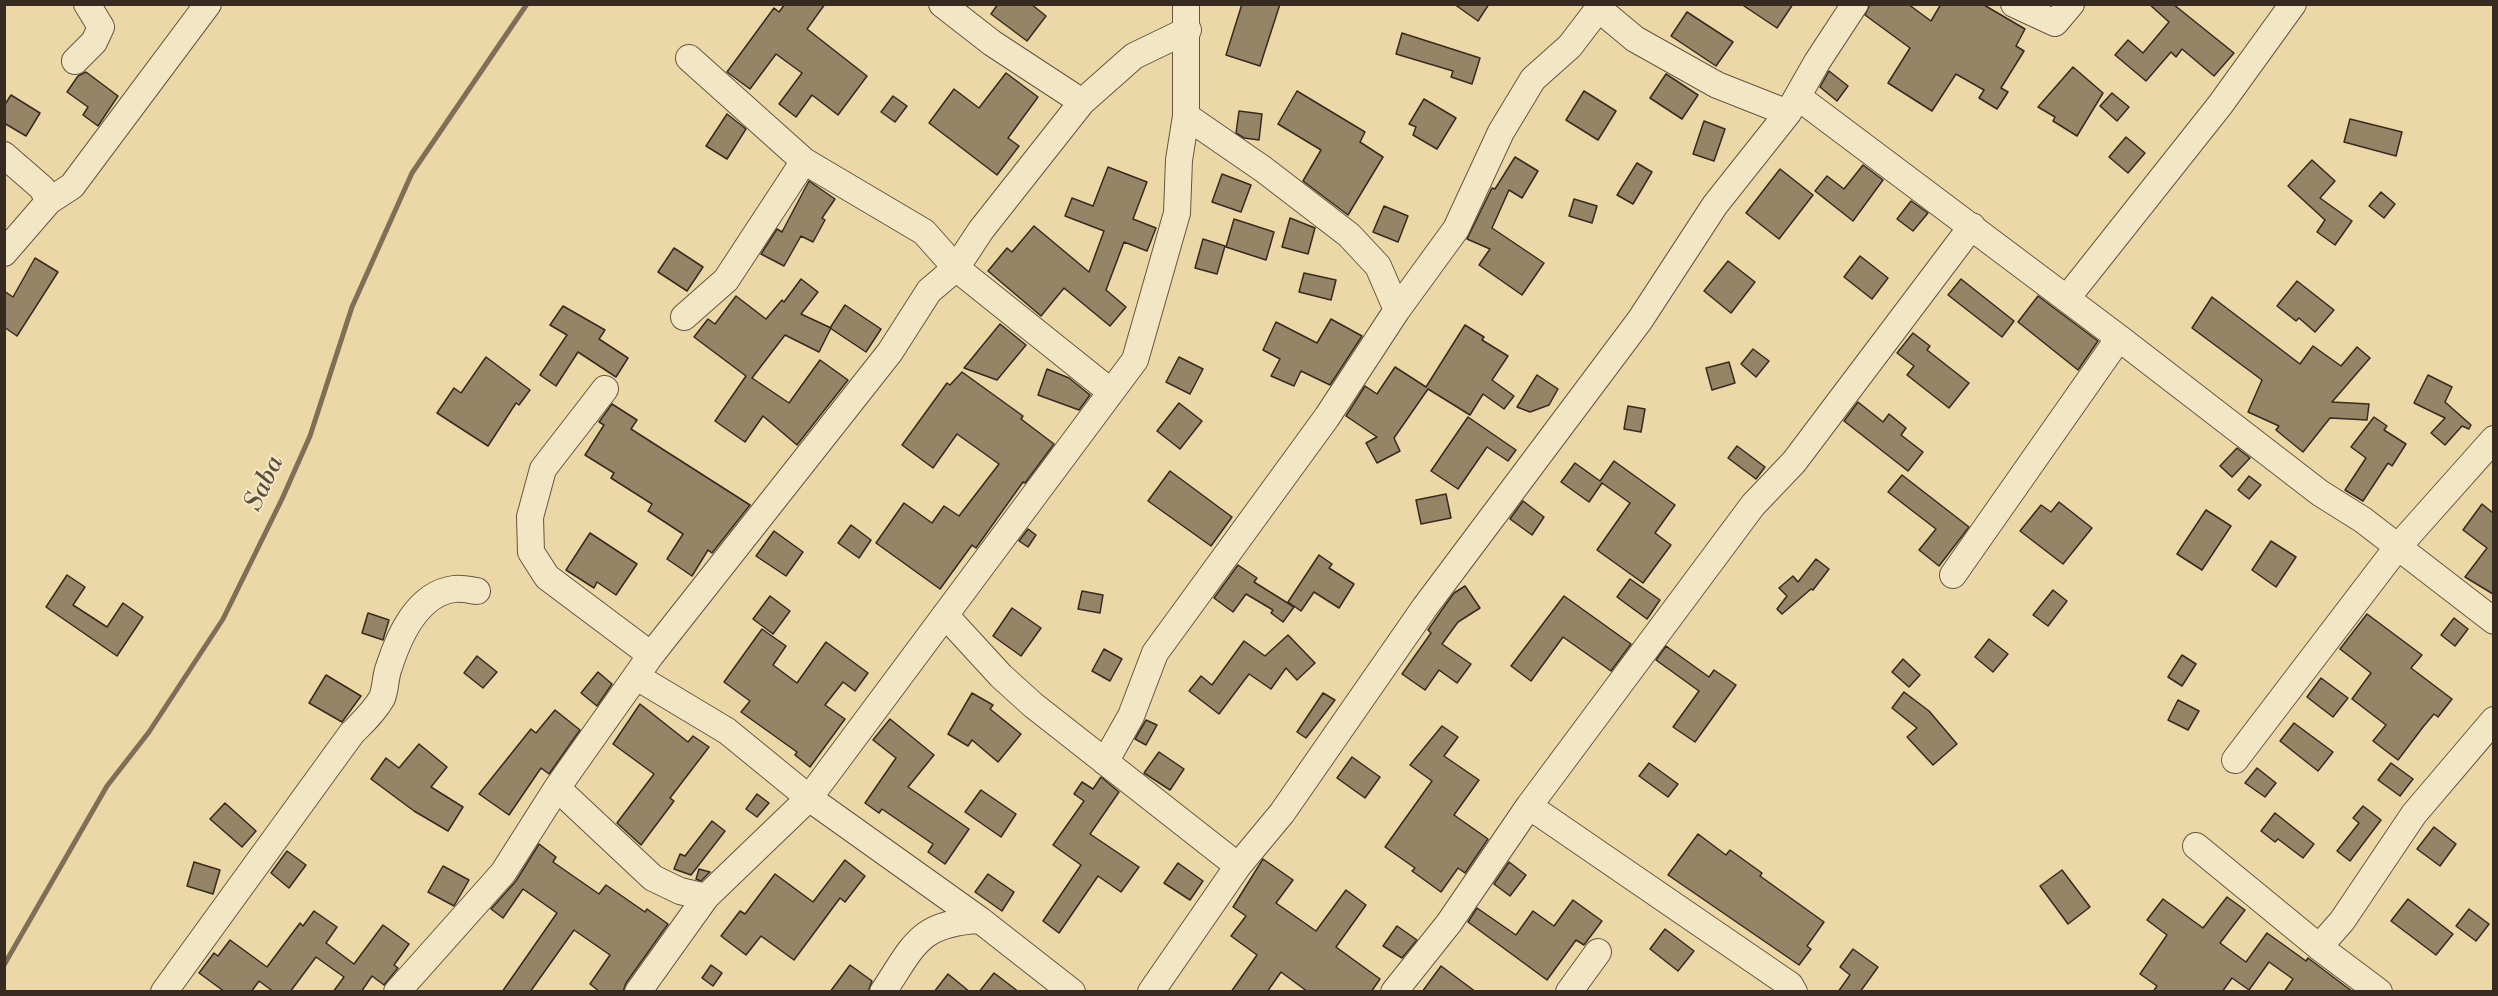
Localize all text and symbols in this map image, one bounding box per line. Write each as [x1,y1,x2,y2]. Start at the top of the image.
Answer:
water label: Saba [239,451,291,517]

